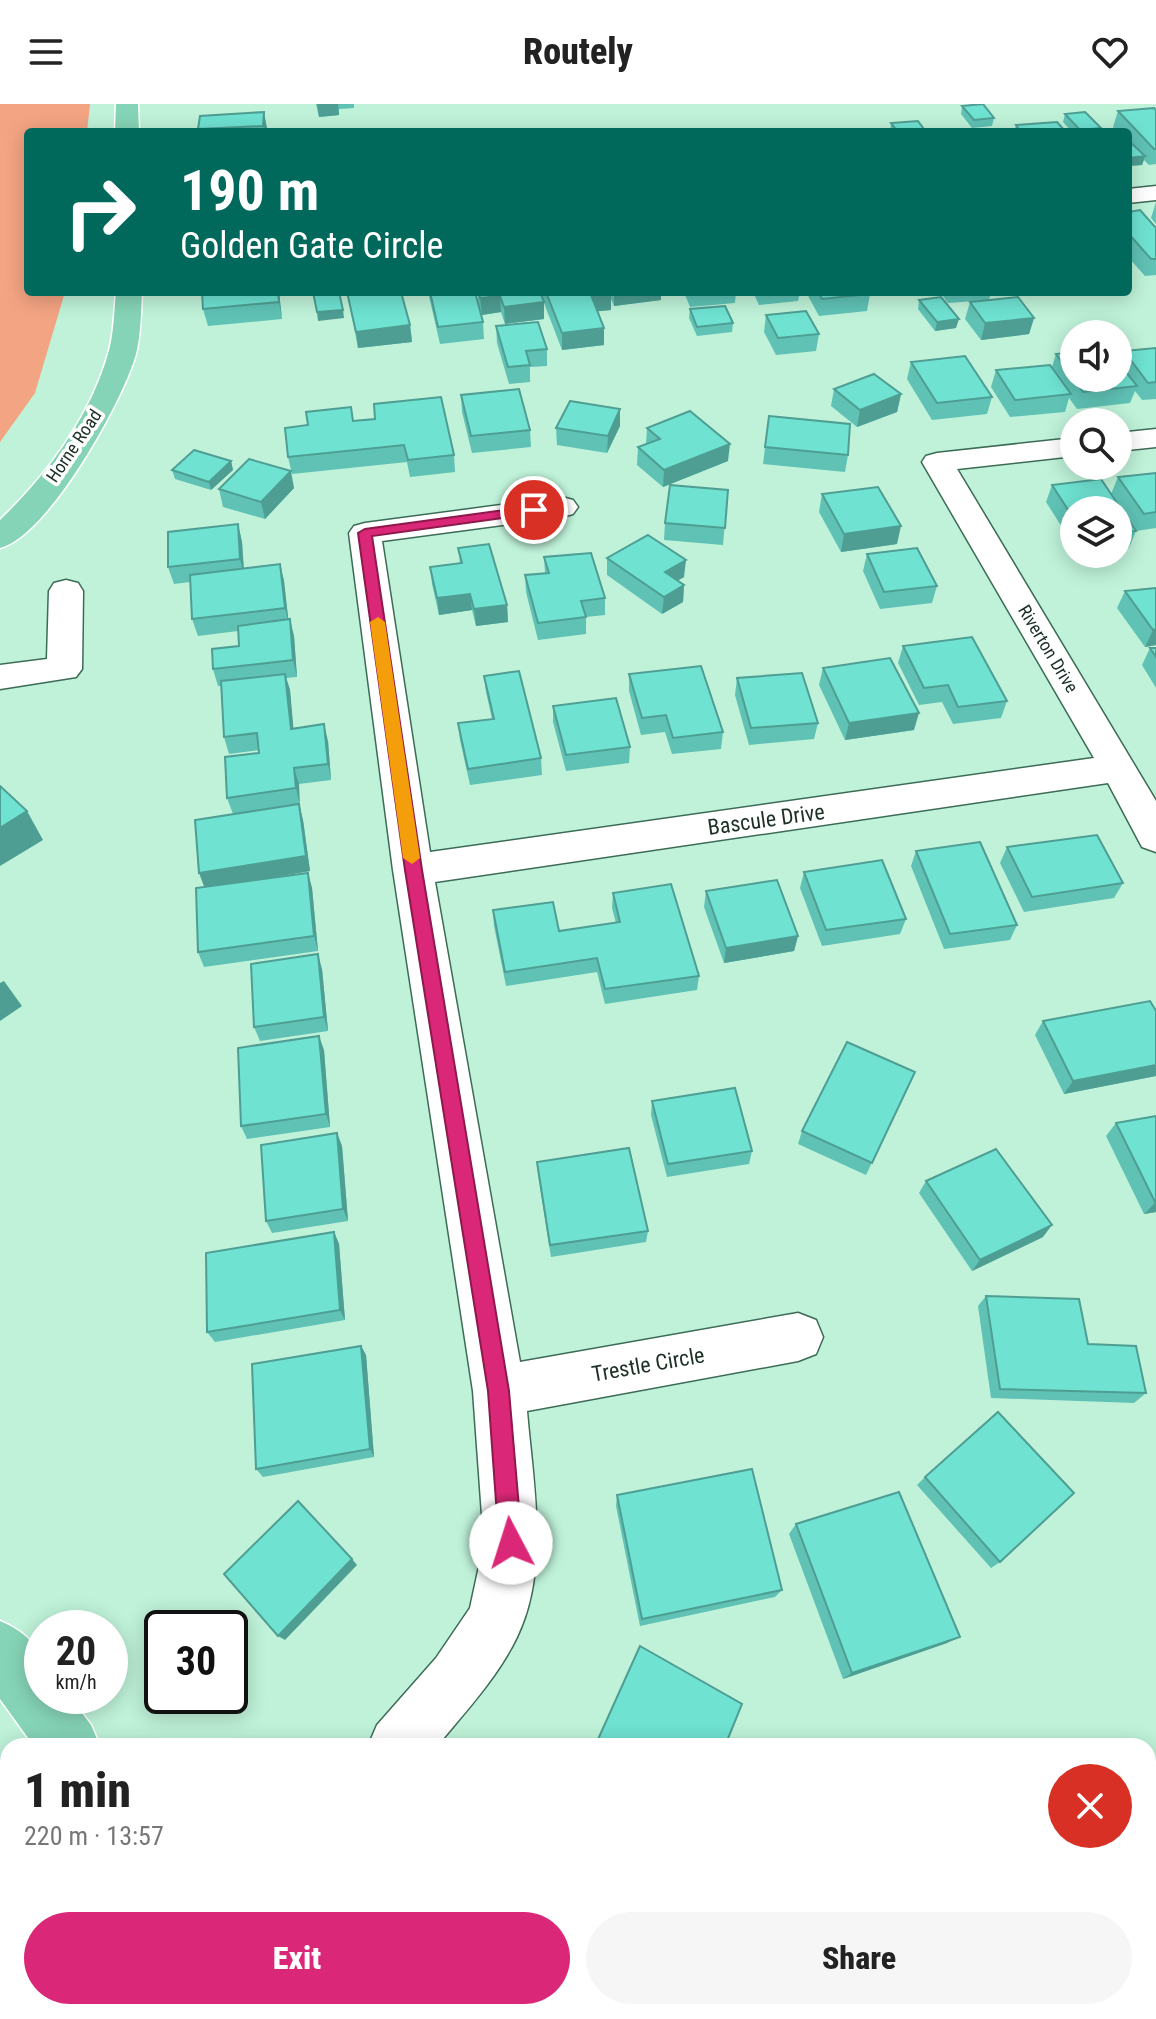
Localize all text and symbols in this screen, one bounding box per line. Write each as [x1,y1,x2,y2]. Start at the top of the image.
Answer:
icon: menu [24,30,68,74]
icon: heart [1088,30,1132,74]
text: Routely [523,31,633,73]
text: 190 m [180,158,319,224]
icon: right [48,160,152,264]
text: Golden Gate Circle [180,225,443,267]
map controls [1060,320,1132,568]
button: sound [1060,320,1132,392]
street label: Horne Road [42,405,106,486]
button: search [1060,408,1132,480]
pin [500,476,568,544]
icon: arrive [512,488,556,532]
button: layers [1060,496,1132,568]
street label: Riverton Drive [1014,601,1083,696]
street label: Bascule Drive [706,799,826,840]
street label: Trestle Circle [590,1342,706,1387]
position arrow [469,1501,553,1585]
speed limit sign: 30 [144,1610,248,1714]
text: 20 [56,1628,96,1675]
text: km/h [55,1670,97,1694]
text: 1 min [24,1762,131,1819]
button: close [1048,1764,1132,1848]
text: 220 m · 13:57 [24,1821,164,1851]
button: Exit [24,1912,570,2004]
button: Share [586,1912,1132,2004]

